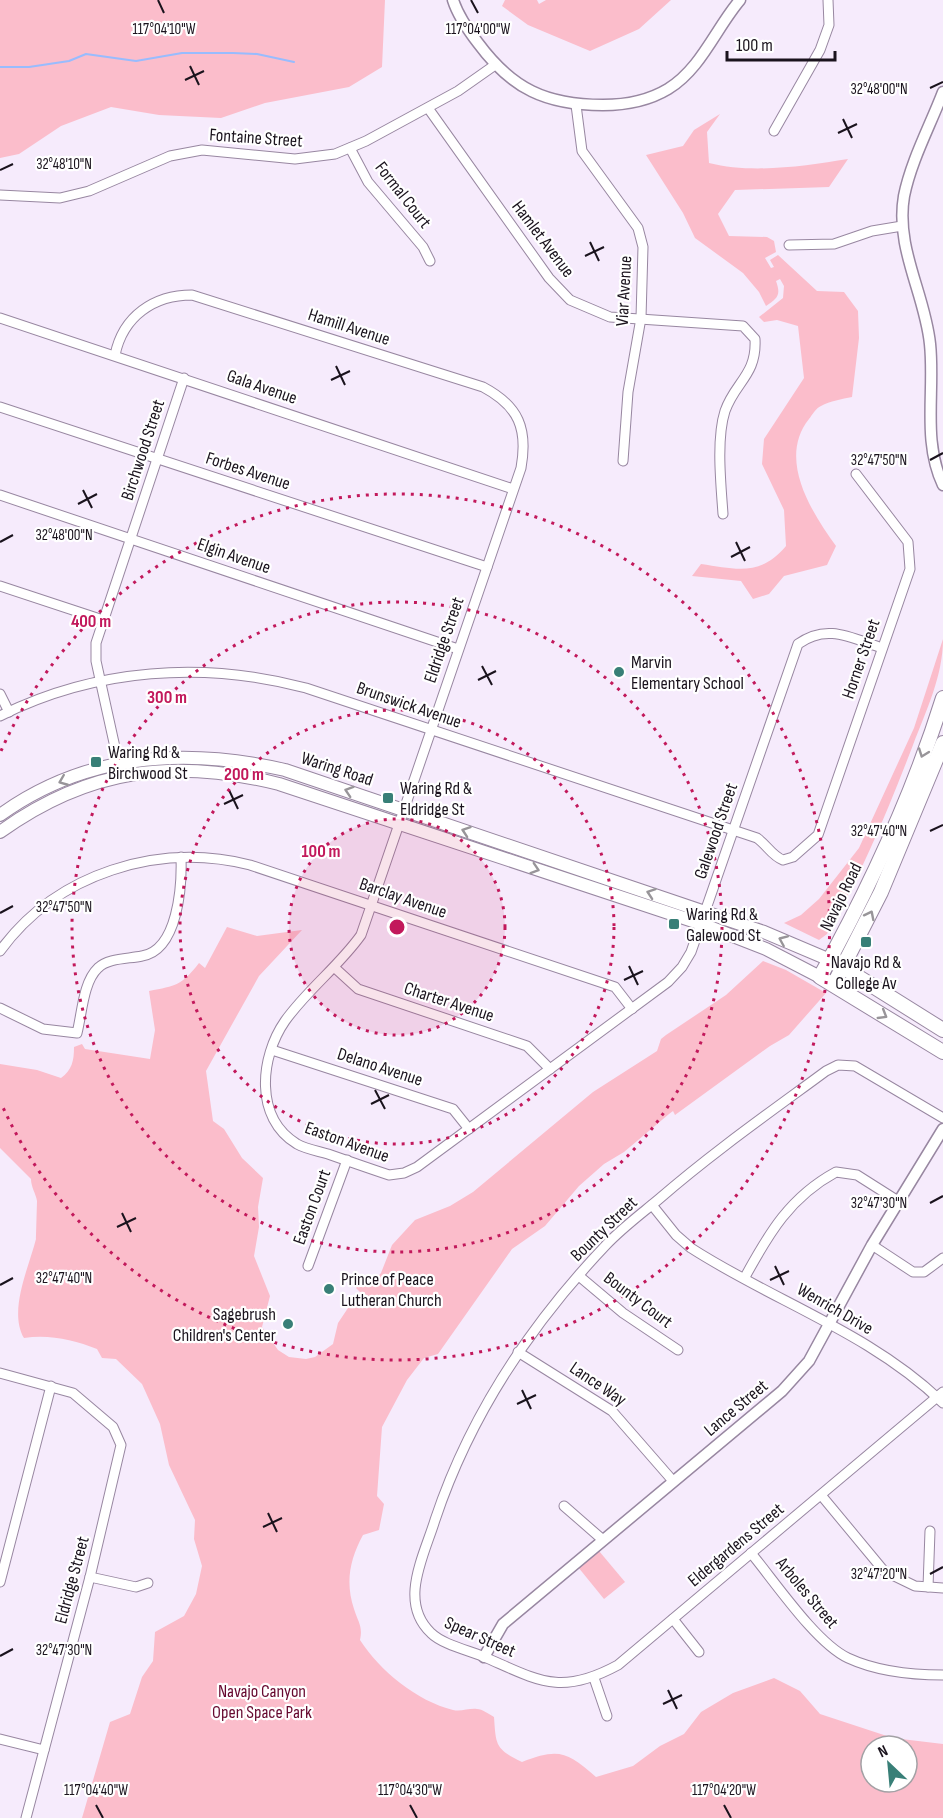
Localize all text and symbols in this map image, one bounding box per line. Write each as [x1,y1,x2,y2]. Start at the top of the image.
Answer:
text: 117°04'10"W [133,20,196,39]
text: 117°04'00"W [446,20,510,39]
scale bar [727,24,835,62]
text: 100 m [736,35,773,56]
text: 32°48'00"N [850,80,908,99]
street label: Fontaine Street [209,124,304,152]
text: 32°48'10"N [36,155,92,174]
street label: Formal Court [371,158,436,233]
street label: Hamlet Avenue [507,197,579,281]
street label: Viar Avenue [612,255,636,327]
street label: Hamill Avenue [306,304,392,350]
street label: Gala Avenue [224,365,300,409]
street label: Birchwood Street [117,397,169,503]
street label: Forbes Avenue [203,448,293,494]
text: 32°47'50"N [851,451,907,470]
text: 32°48'00"N [35,526,93,545]
street label: Elgin Avenue [195,534,273,578]
street label: Eldridge Street [420,594,469,686]
text: 400 m [71,611,111,632]
street label: Horner Street [838,616,885,702]
place label: Marvin Elementary School [631,652,744,694]
marker: Marvin Elementary School [612,665,626,679]
street label: Brunswick Avenue [354,677,464,733]
text: 300 m [147,687,187,708]
place label: Waring Rd & Birchwood St [108,742,188,784]
one-way arrow [918,747,931,757]
street label: Waring Road [298,748,376,790]
marker: Waring Rd & Birchwood St [89,755,103,769]
text: 200 m [224,764,264,785]
one-way arrow [58,774,69,786]
place label: Waring Rd & Eldridge St [400,778,472,820]
street label: Galewood Street [690,780,742,882]
one-way arrow [344,786,355,799]
marker: Waring Rd & Eldridge St [381,791,395,805]
text: 32°47'40"N [851,822,907,841]
one-way arrow [461,825,472,838]
text: 100 m [302,841,341,862]
street label: Navajo Road [816,860,866,934]
one-way arrow [529,862,540,874]
street label: Barclay Avenue [357,873,449,923]
one-way arrow [646,888,657,901]
text: 32°47'50"N [36,898,92,917]
place label: Waring Rd & Galewood St [686,904,761,946]
one-way arrow [863,910,874,921]
centre of rings [387,917,407,937]
marker: Waring Rd & Galewood St [667,917,681,931]
one-way arrow [778,935,789,947]
marker: Navajo Rd & College Av [859,935,873,949]
place label: Navajo Rd & College Av [831,952,901,994]
street label: Charter Avenue [401,978,497,1026]
one-way arrow [877,1008,887,1020]
street label: Delano Avenue [335,1043,425,1091]
street label: Easton Avenue [302,1117,392,1167]
street label: Easton Court [289,1166,335,1247]
street label: Bounty Street [566,1192,642,1266]
text: 32°47'30"N [851,1194,907,1213]
street label: Bounty Court [599,1267,677,1333]
text: 32°47'40"N [36,1269,92,1288]
place label: Prince of Peace Lutheran Church [341,1269,442,1311]
street label: Wenrich Drive [793,1279,877,1339]
marker: Prince of Peace Lutheran Church [322,1282,336,1296]
place label: Sagebrush Children's Center [173,1304,276,1346]
marker: Sagebrush Children's Center [281,1317,295,1331]
street label: Lance Way [566,1358,630,1410]
street label: Lance Street [700,1375,772,1441]
street label: Eldergardens Street [684,1498,789,1591]
street label: Eldridge Street [50,1534,94,1626]
street label: Arboles Street [771,1553,843,1633]
text: 32°47'20"N [851,1565,907,1584]
street label: Spear Street [441,1612,519,1662]
text: 32°47'30"N [36,1641,92,1660]
park label: Navajo Canyon Open Space Park [212,1681,312,1723]
north arrow [859,1734,919,1794]
text: N [875,1741,891,1762]
text: 117°04'40"W [64,1781,128,1800]
text: 117°04'30"W [378,1781,442,1800]
text: 117°04'20"W [692,1781,756,1800]

